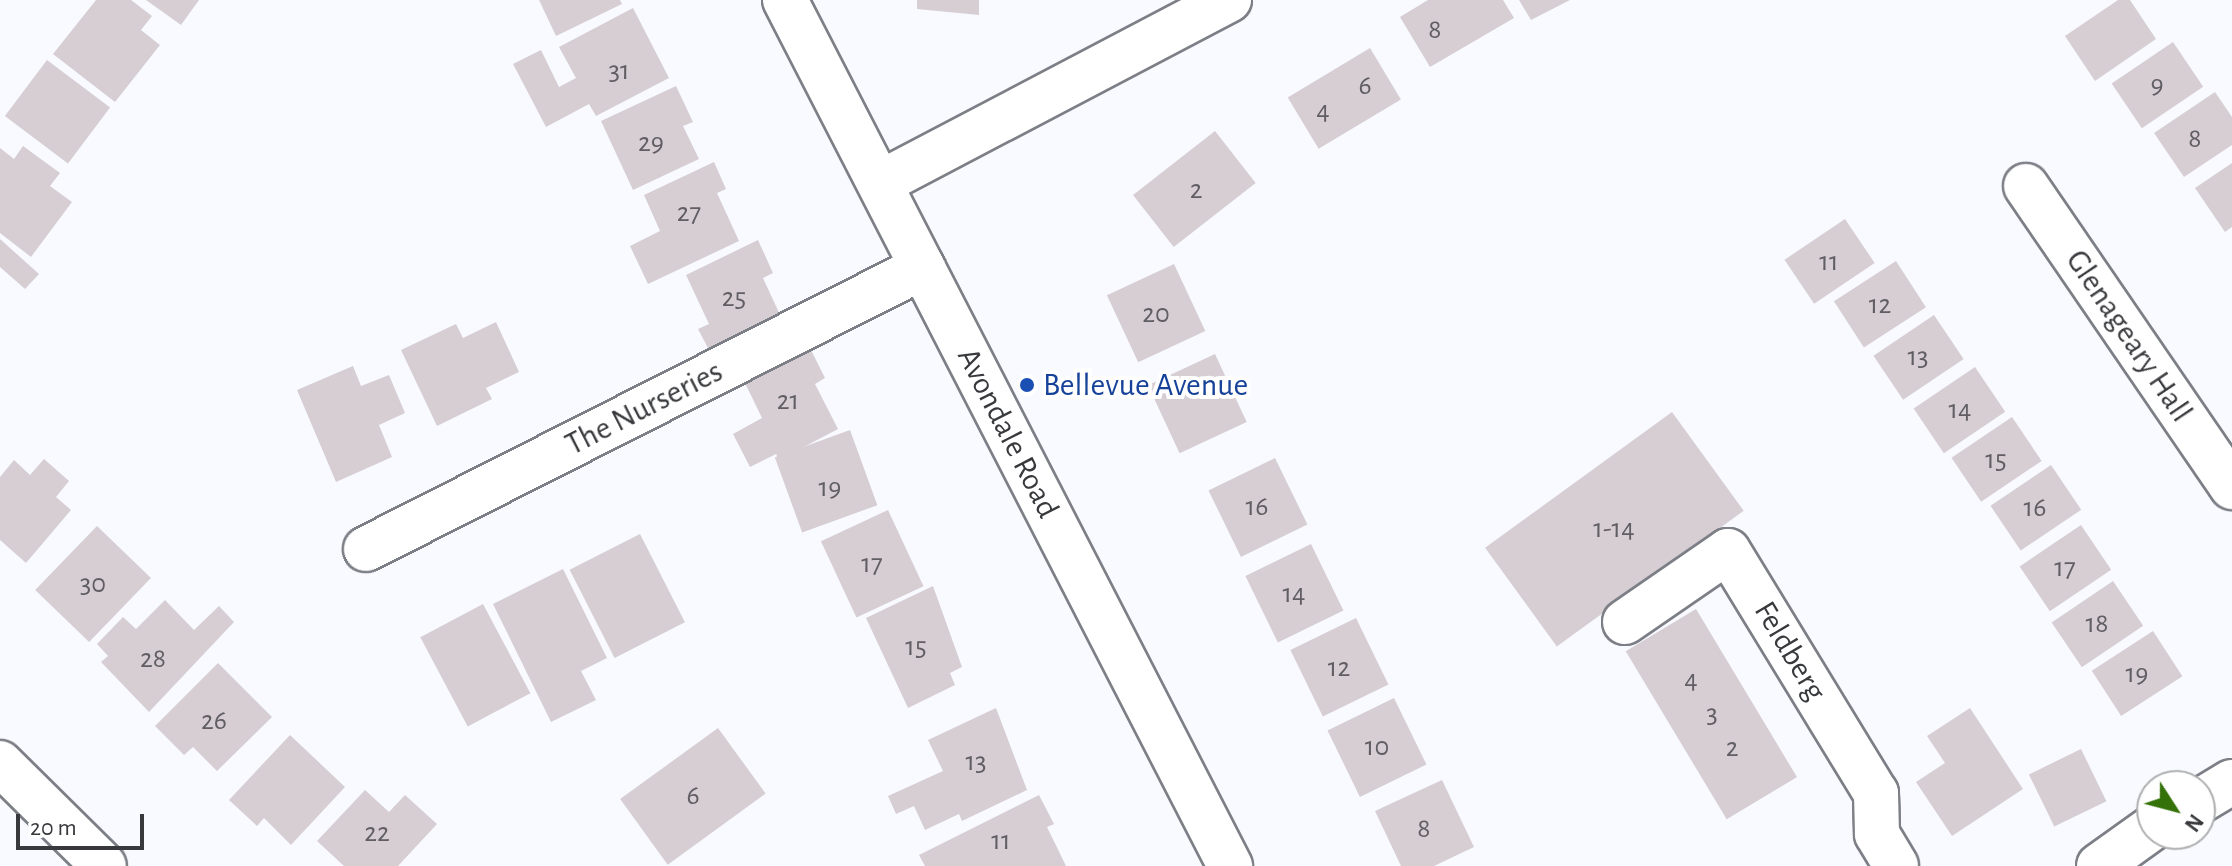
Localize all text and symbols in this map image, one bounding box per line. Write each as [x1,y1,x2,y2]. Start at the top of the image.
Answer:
house number: 8 [1428,13,1442,47]
house number: 31 [608,54,630,88]
house number: 9 [2150,68,2164,102]
house number: 6 [1358,69,1372,103]
house number: 4 [1316,94,1330,128]
house number: 8 [2188,122,2202,156]
house number: 29 [638,126,664,160]
house number: 2 [1190,173,1202,207]
house number: 27 [677,196,701,230]
street label: Glenageary Hall [2057,243,2201,429]
house number: 11 [1819,245,1839,279]
house number: 25 [722,281,746,315]
house number: 12 [1869,288,1891,322]
house number: 20 [1142,297,1170,331]
house number: 13 [1907,340,1929,374]
street label: Avondale Road [949,341,1067,525]
street label: The Nurseries [559,352,729,464]
place label: Bellevue Avenue [1043,366,1248,404]
marker: Bellevue Avenue [1018,376,1036,394]
house number: 21 [777,384,799,418]
house number: 14 [1948,393,1972,427]
house number: 15 [1985,443,2007,477]
house number: 19 [819,471,841,505]
house number: 16 [1246,490,1268,524]
house number: 16 [2024,491,2046,525]
house number: 1-14 [1593,512,1635,546]
house number: 17 [861,547,883,581]
house number: 17 [2054,551,2076,585]
house number: 30 [80,567,106,601]
house number: 14 [1282,577,1306,611]
street label: Feldberg [1745,594,1835,708]
house number: 18 [2086,607,2108,641]
house number: 15 [905,630,927,664]
house number: 28 [140,642,166,676]
house number: 12 [1328,651,1350,685]
house number: 19 [2126,657,2148,691]
house number: 4 [1684,663,1698,697]
house number: 3 [1706,697,1718,731]
house number: 26 [201,704,227,738]
house number: 10 [1365,730,1389,764]
house number: 2 [1726,731,1738,765]
house number: 13 [965,745,987,779]
north arrow [2136,770,2216,850]
house number: 6 [686,779,700,813]
scale bar [20,798,148,848]
text: N [2180,810,2207,836]
house number: 8 [1417,812,1431,846]
text: 20 m [30,816,77,840]
house number: 22 [364,816,390,850]
house number: 11 [991,824,1011,858]

